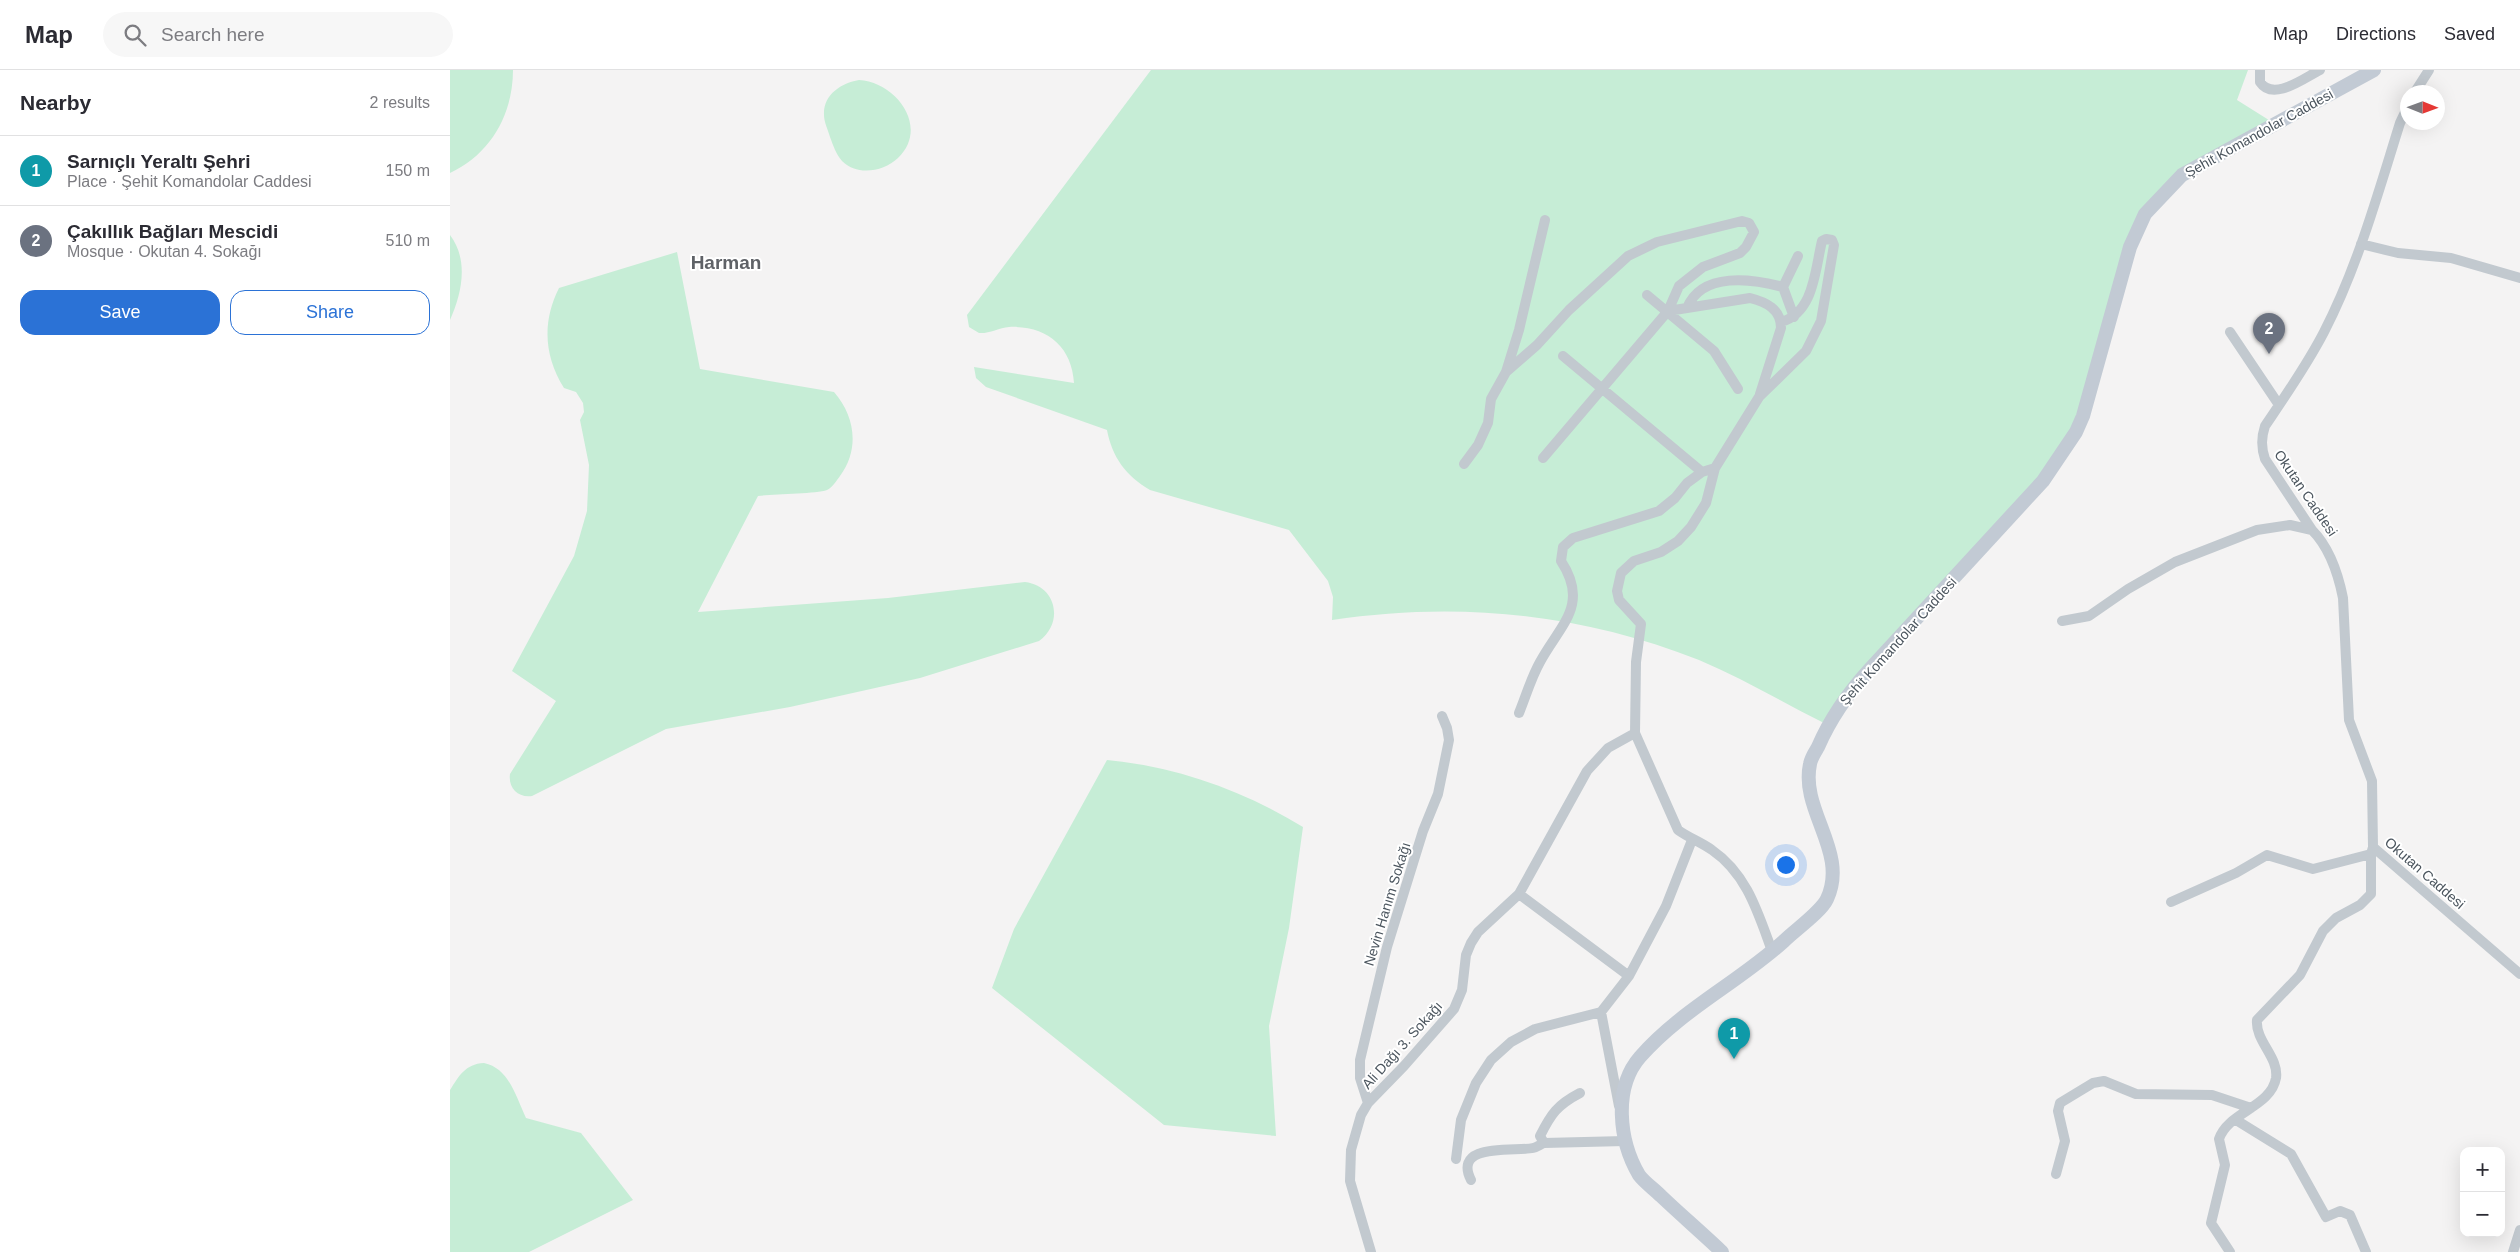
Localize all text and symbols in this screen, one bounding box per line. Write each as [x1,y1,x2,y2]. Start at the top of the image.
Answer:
search box [103,12,453,57]
text: Map [25,21,73,48]
icon: search [121,21,149,49]
text: Search here [161,24,265,45]
text: Map [2273,24,2308,44]
text: Directions [2336,24,2416,44]
text: Saved [2444,24,2495,44]
north arrow [2400,85,2445,130]
street label: Şehit Komandolar Caddesi [2182,86,2336,180]
text: Nearby [20,91,91,114]
text: 2 results [370,94,430,111]
text: Sarnıçlı Yeraltı Şehri [67,151,250,172]
text: 1 [32,162,40,179]
text: 150 m [386,162,430,179]
text: Place · Şehit Komandolar Caddesi [67,173,312,190]
text: Çakıllık Bağları Mescidi [67,221,278,242]
text: 2 [32,232,40,249]
text: 510 m [386,232,430,249]
text: Mosque · Okutan 4. Sokağı [67,243,262,260]
district label: Harman [691,252,761,273]
button: Save [20,290,220,335]
button: Share [230,290,430,335]
pin: 2 [2253,313,2285,354]
street label: Okutan Caddesi [2271,447,2341,539]
street label: Şehit Komandolar Caddesi [1836,574,1960,708]
street label: Okutan Caddesi [2382,834,2468,912]
street label: Nevin Hanım Sokağı [1361,840,1413,968]
your location [1773,852,1799,878]
street label: Ali Dağı 3. Sokağı [1359,998,1445,1092]
pin: 1 [1718,1018,1750,1059]
map controls [2460,1147,2505,1237]
button: + [2460,1147,2505,1192]
button: − [2460,1192,2505,1237]

